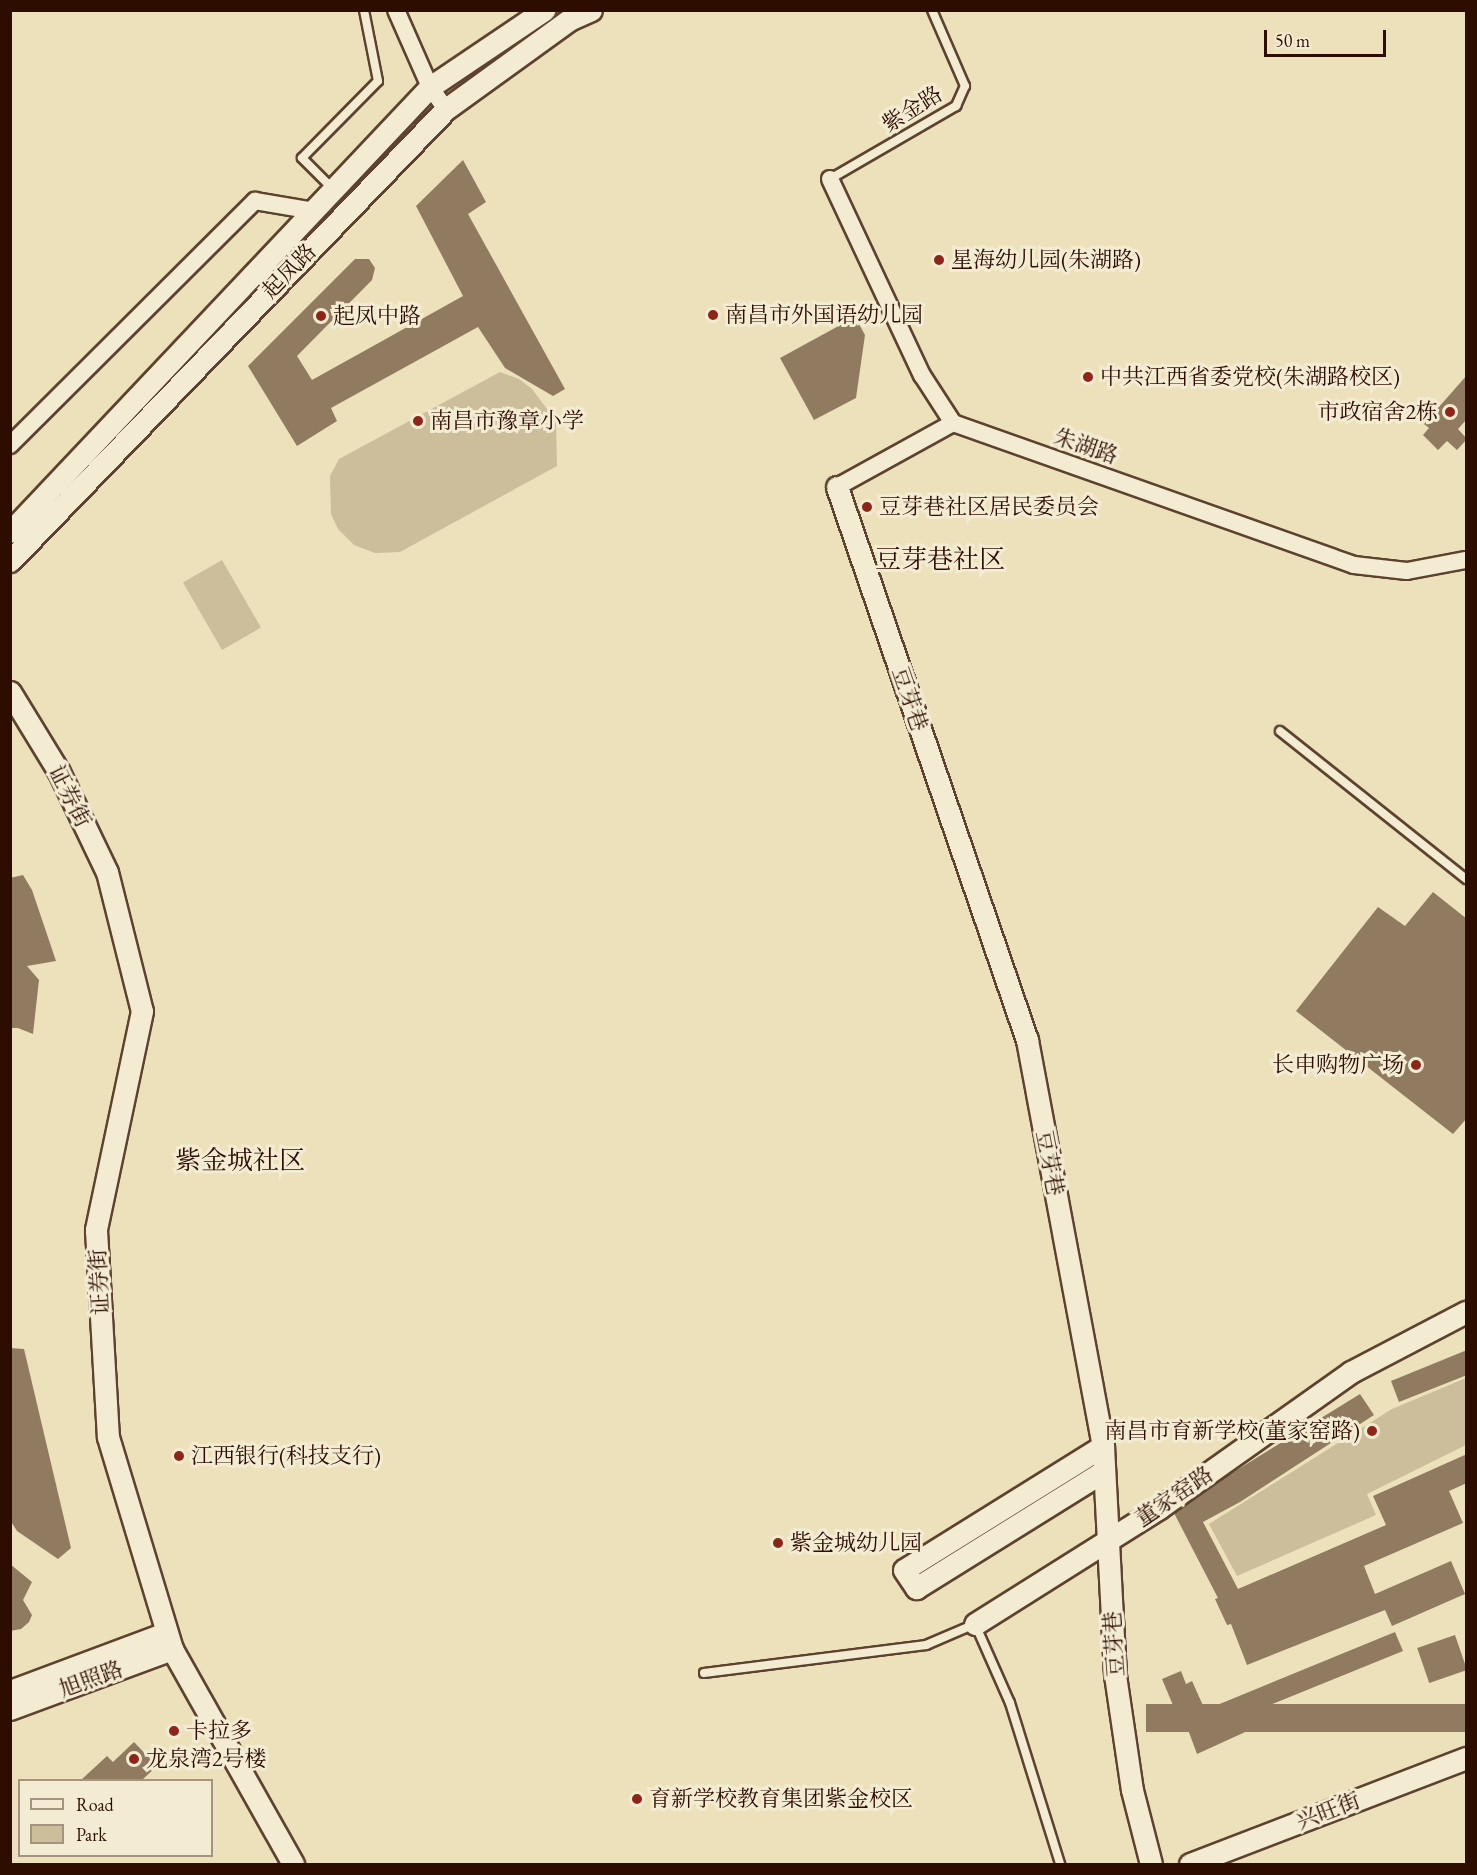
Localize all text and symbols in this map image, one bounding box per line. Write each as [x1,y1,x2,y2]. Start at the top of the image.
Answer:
scale bar [1267,18,1388,56]
text: 50 m [1275,29,1310,52]
street label: 紫金路 [877,80,947,138]
street label: 起凤路 [257,238,321,304]
place label: 星海幼儿园(朱湖路) [951,247,1141,273]
marker: 星海幼儿园(朱湖路) [932,253,946,267]
place label: 南昌市外国语幼儿园 [725,302,923,328]
place label: 起凤中路 [333,303,421,329]
marker: 南昌市外国语幼儿园 [706,308,720,322]
marker: 起凤中路 [314,309,328,323]
place label: 中共江西省委党校(朱湖路校区) [1100,364,1400,390]
marker: 中共江西省委党校(朱湖路校区) [1081,370,1095,384]
place label: 市政宿舍2栋 [1317,399,1438,425]
marker: 市政宿舍2栋 [1443,405,1457,419]
place label: 南昌市豫章小学 [430,408,584,434]
marker: 南昌市豫章小学 [411,414,425,428]
street label: 朱湖路 [1051,423,1121,469]
place label: 豆芽巷社区居民委员会 [879,494,1099,520]
marker: 豆芽巷社区居民委员会 [860,500,874,514]
district label: 豆芽巷社区 [875,544,1005,576]
street label: 豆芽巷 [887,664,933,734]
street label: 证券街 [43,761,97,831]
place label: 长申购物广场 [1272,1052,1404,1078]
marker: 长申购物广场 [1409,1058,1423,1072]
street label: 豆芽巷 [1031,1128,1069,1198]
district label: 紫金城社区 [175,1145,305,1177]
street label: 证券街 [84,1248,114,1316]
place label: 南昌市育新学校(董家窑路) [1104,1418,1360,1444]
marker: 南昌市育新学校(董家窑路) [1365,1424,1379,1438]
place label: 江西银行(科技支行) [191,1443,381,1469]
marker: 江西银行(科技支行) [172,1449,186,1463]
street label: 董家窑路 [1130,1460,1218,1532]
place label: 紫金城幼儿园 [790,1530,922,1556]
marker: 紫金城幼儿园 [771,1536,785,1550]
street label: 豆芽巷 [1099,1610,1129,1678]
street label: 旭照路 [55,1655,127,1703]
place label: 卡拉多 [186,1718,252,1744]
marker: 卡拉多 [167,1724,181,1738]
place label: 龙泉湾2号楼 [146,1746,267,1772]
marker: 龙泉湾2号楼 [127,1752,141,1766]
legend [18,1779,213,1857]
place label: 育新学校教育集团紫金校区 [649,1786,913,1812]
street label: 兴旺街 [1292,1787,1364,1835]
marker: 育新学校教育集团紫金校区 [630,1792,644,1806]
text: Road [76,1793,114,1816]
text: Park [76,1823,107,1846]

